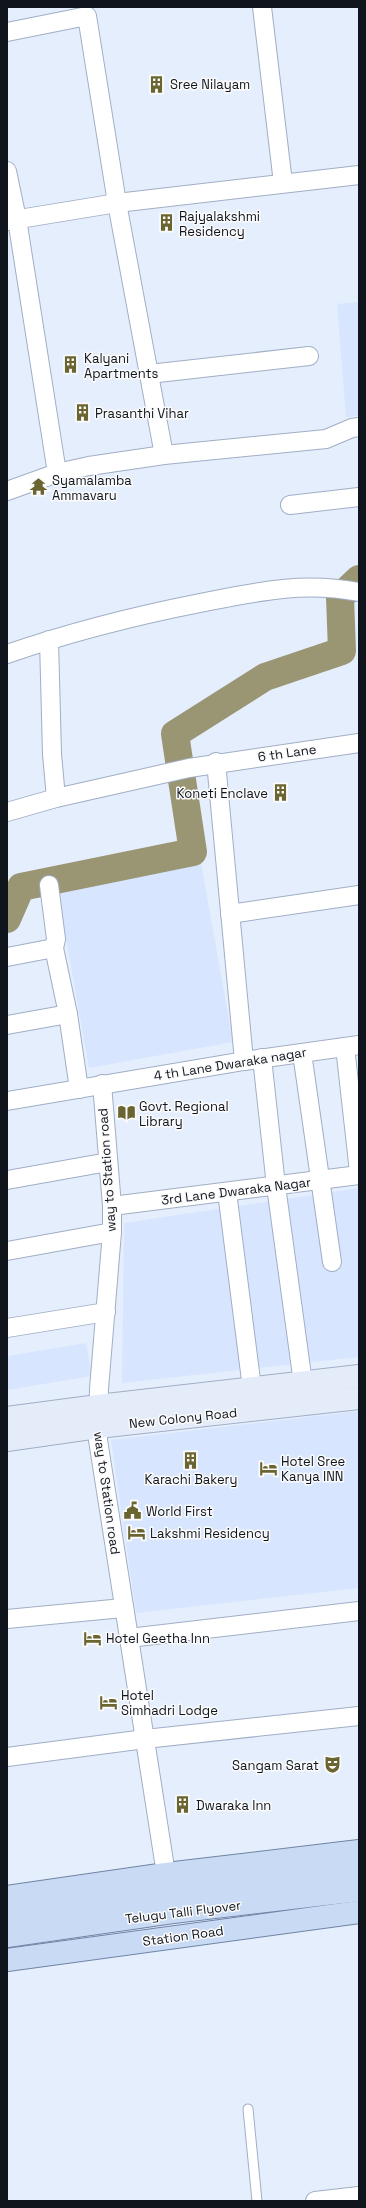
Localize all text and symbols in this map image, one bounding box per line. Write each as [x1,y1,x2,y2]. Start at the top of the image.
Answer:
building icon: Sree Nilayam [147,74,167,94]
place label: Sree Nilayam [170,76,250,93]
place label: Rajyalakshmi Residency [179,208,260,240]
building icon: Rajyalakshmi Residency [156,213,176,233]
place label: Kalyani Apartments [84,350,159,382]
building icon: Kalyani Apartments [61,355,81,375]
building icon: Prasanthi Vihar [72,403,92,423]
place label: Prasanthi Vihar [95,405,189,422]
place label: Syamalamba Ammavaru [52,472,132,504]
temple icon: Syamalamba Ammavaru [29,477,49,497]
street label: 6 th Lane [257,740,317,766]
building icon: Koneti Enclave [271,783,291,803]
place label: Koneti Enclave [177,785,268,802]
street label: 4 th Lane Dwaraka nagar [152,1044,308,1084]
place label: Govt. Regional Library [139,1098,229,1130]
library icon: Govt. Regional Library [116,1103,136,1123]
street label: way to Station road [94,1108,120,1232]
street label: 3rd Lane Dwaraka Nagar [160,1173,312,1209]
street label: New Colony Road [128,1404,238,1432]
street label: way to Station road [90,1430,124,1556]
building icon: Karachi Bakery [181,1450,201,1470]
place label: Hotel Sree Kanya INN [281,1453,345,1485]
hotel icon: Hotel Sree Kanya INN [258,1458,278,1478]
place label: Karachi Bakery [145,1471,237,1488]
public building icon: World First [123,1501,143,1521]
place label: World First [146,1503,213,1520]
hotel icon: Lakshmi Residency [127,1523,147,1543]
place label: Lakshmi Residency [150,1525,270,1542]
hotel icon: Hotel Geetha Inn [83,1628,103,1648]
place label: Hotel Geetha Inn [106,1630,210,1647]
place label: Hotel Simhadri Lodge [121,1687,218,1719]
hotel icon: Hotel Simhadri Lodge [98,1692,118,1712]
theatre icon: Sangam Sarat [322,1755,342,1775]
place label: Sangam Sarat [232,1757,319,1774]
building icon: Dwaraka Inn [173,1795,193,1815]
place label: Dwaraka Inn [196,1797,271,1814]
street label: Telugu Talli Flyover [124,1896,242,1928]
street label: Station Road [142,1922,224,1950]

